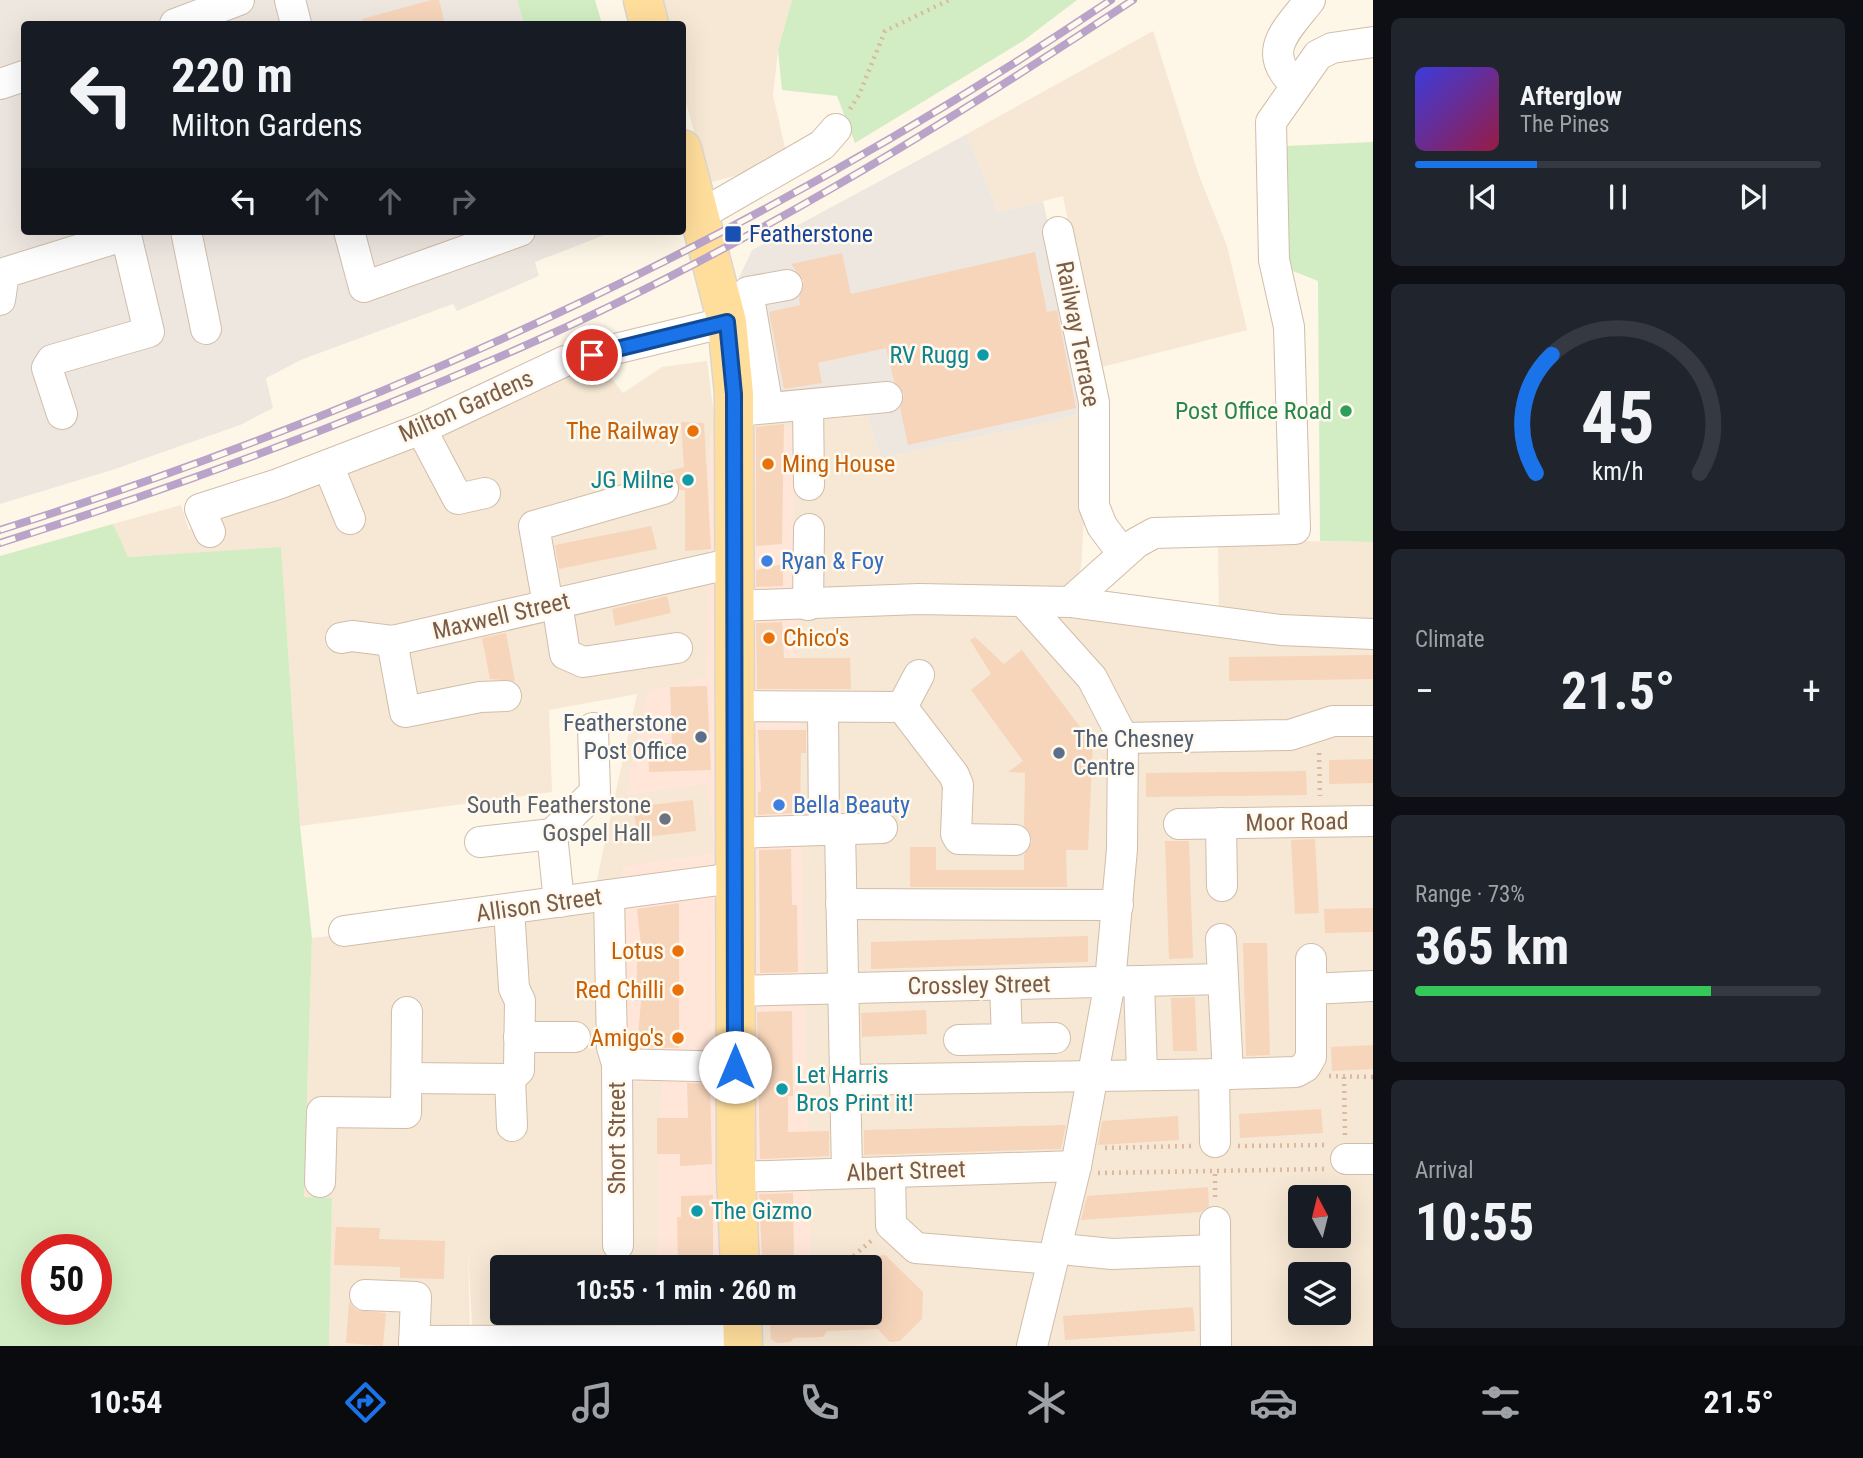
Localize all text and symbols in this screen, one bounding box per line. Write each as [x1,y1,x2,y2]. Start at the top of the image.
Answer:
text: 220 m [171,47,293,104]
icon: left [56,49,147,140]
text: Afterglow [1520,81,1622,111]
text: Milton Gardens [171,106,363,144]
text: The Pines [1520,111,1610,138]
icon: previous [1464,178,1502,216]
icon: pause [1599,178,1637,216]
icon: next [1734,178,1772,216]
icon: left [225,182,263,220]
icon: ahead [298,182,336,220]
icon: ahead [371,182,409,220]
icon: right [444,182,482,220]
place label: Featherstone [749,220,873,248]
marker: Featherstone [723,224,743,244]
street label: Railway Terrace [1050,259,1106,409]
pin [562,325,622,385]
icon: arrive [573,336,611,374]
place label: RV Rugg [890,341,969,369]
marker: RV Rugg [975,347,991,363]
street label: Milton Gardens [395,364,537,448]
text: 45 [1581,376,1655,462]
place label: Post Office Road [1175,397,1332,425]
marker: Post Office Road [1338,403,1354,419]
place label: The Railway [566,417,679,445]
marker: The Railway [685,423,701,439]
place label: Ming House [782,450,895,478]
marker: Ming House [760,456,776,472]
text: km/h [1592,457,1644,486]
place label: JG Milne [591,466,674,494]
marker: JG Milne [680,472,696,488]
place label: Ryan & Foy [781,547,884,575]
marker: Ryan & Foy [759,553,775,569]
street label: Maxwell Street [430,587,572,645]
place label: Chico's [783,624,849,652]
text: Climate [1415,626,1485,653]
marker: Chico's [761,630,777,646]
text: 21.5° [1561,661,1675,722]
text: − [1415,669,1434,713]
text: + [1802,669,1821,713]
place label: Featherstone Post Office [563,709,687,765]
place label: The Chesney Centre [1073,725,1194,781]
marker: Featherstone Post Office [693,729,709,745]
marker: The Chesney Centre [1051,745,1067,761]
place label: South Featherstone Gospel Hall [467,791,651,847]
place label: Bella Beauty [793,791,910,819]
marker: Bella Beauty [771,797,787,813]
street label: Moor Road [1245,807,1349,837]
marker: South Featherstone Gospel Hall [657,811,673,827]
text: Range · 73% [1415,881,1525,908]
street label: Allison Street [474,882,604,928]
text: 365 km [1415,916,1569,977]
place label: Lotus [611,937,664,965]
marker: Lotus [670,943,686,959]
street label: Crossley Street [907,970,1051,1000]
place label: Red Chilli [575,976,664,1004]
marker: Red Chilli [670,982,686,998]
place label: Amigo's [590,1024,664,1052]
marker: Amigo's [670,1030,686,1046]
position arrow [698,1030,772,1104]
place label: Let Harris Bros Print it! [796,1061,914,1117]
marker: Let Harris Bros Print it! [774,1081,790,1097]
street label: Short Street [603,1082,631,1194]
street label: Albert Street [846,1155,966,1187]
text: Arrival [1415,1157,1474,1184]
north arrow [1288,1185,1351,1248]
map controls [1288,1185,1351,1325]
text: 10:55 [1415,1192,1534,1253]
place label: The Gizmo [711,1197,812,1225]
marker: The Gizmo [689,1203,705,1219]
speed limit sign: 50 [21,1234,112,1325]
button: layers [1288,1262,1351,1325]
text: 10:55 · 1 min · 260 m [576,1275,796,1305]
icon: directions [341,1378,390,1427]
icon: music [568,1378,617,1427]
icon: phone [795,1378,844,1427]
icon: climate [1022,1378,1071,1427]
icon: car [1249,1378,1298,1427]
icon: filters [1476,1378,1525,1427]
text: 10:54 [89,1383,163,1421]
text: 21.5° [1704,1383,1774,1421]

